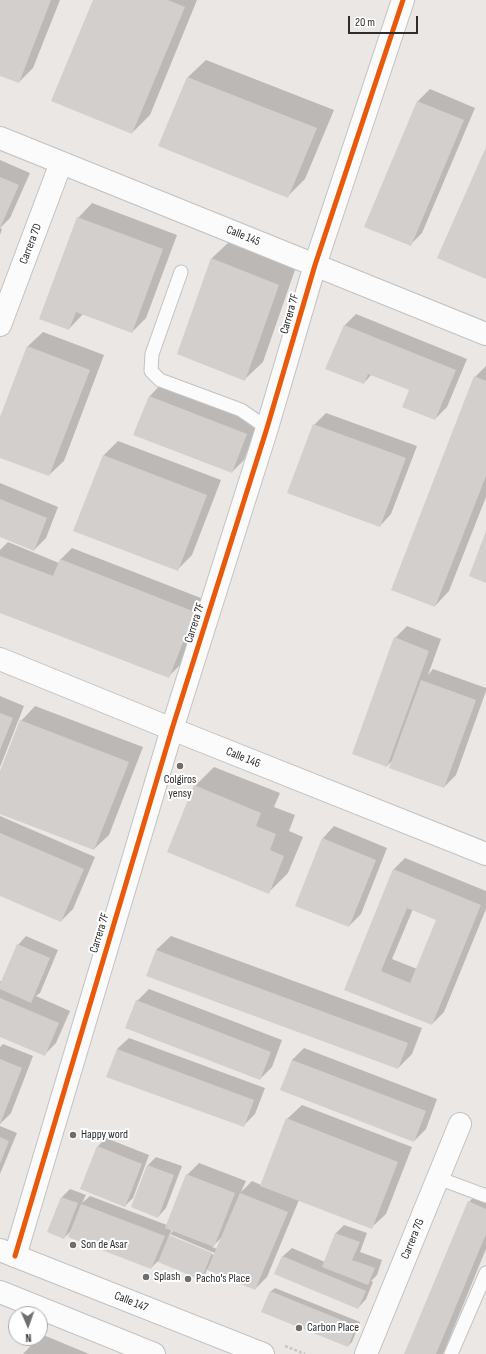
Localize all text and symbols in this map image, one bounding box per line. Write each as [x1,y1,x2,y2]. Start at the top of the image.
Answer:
scale bar [350,8,420,34]
text: 20 m [355,15,375,30]
street label: Carrera 7D [17,222,45,266]
street label: Calle 145 [224,223,262,249]
street label: Carrera 7F [277,292,303,336]
street label: Carrera 7F [182,601,208,645]
street label: Calle 146 [224,745,262,771]
marker: Colgiros yensy [175,761,185,771]
place label: Colgiros yensy [164,773,196,801]
street label: Carrera 7F [87,911,113,955]
place label: Happy word [81,1128,128,1142]
marker: Happy word [68,1130,78,1140]
street label: Carrera 7G [398,1217,428,1261]
place label: Son de Asar [81,1238,127,1252]
marker: Son de Asar [68,1240,78,1250]
place label: Splash [154,1270,180,1284]
marker: Splash [141,1272,151,1282]
place label: Pacho's Place [196,1272,250,1286]
marker: Pacho's Place [183,1274,193,1284]
street label: Calle 147 [112,1289,150,1315]
north arrow [8,1306,48,1346]
place label: Carbon Place [307,1321,359,1335]
marker: Carbon Place [294,1323,304,1333]
text: N [25,1331,32,1344]

